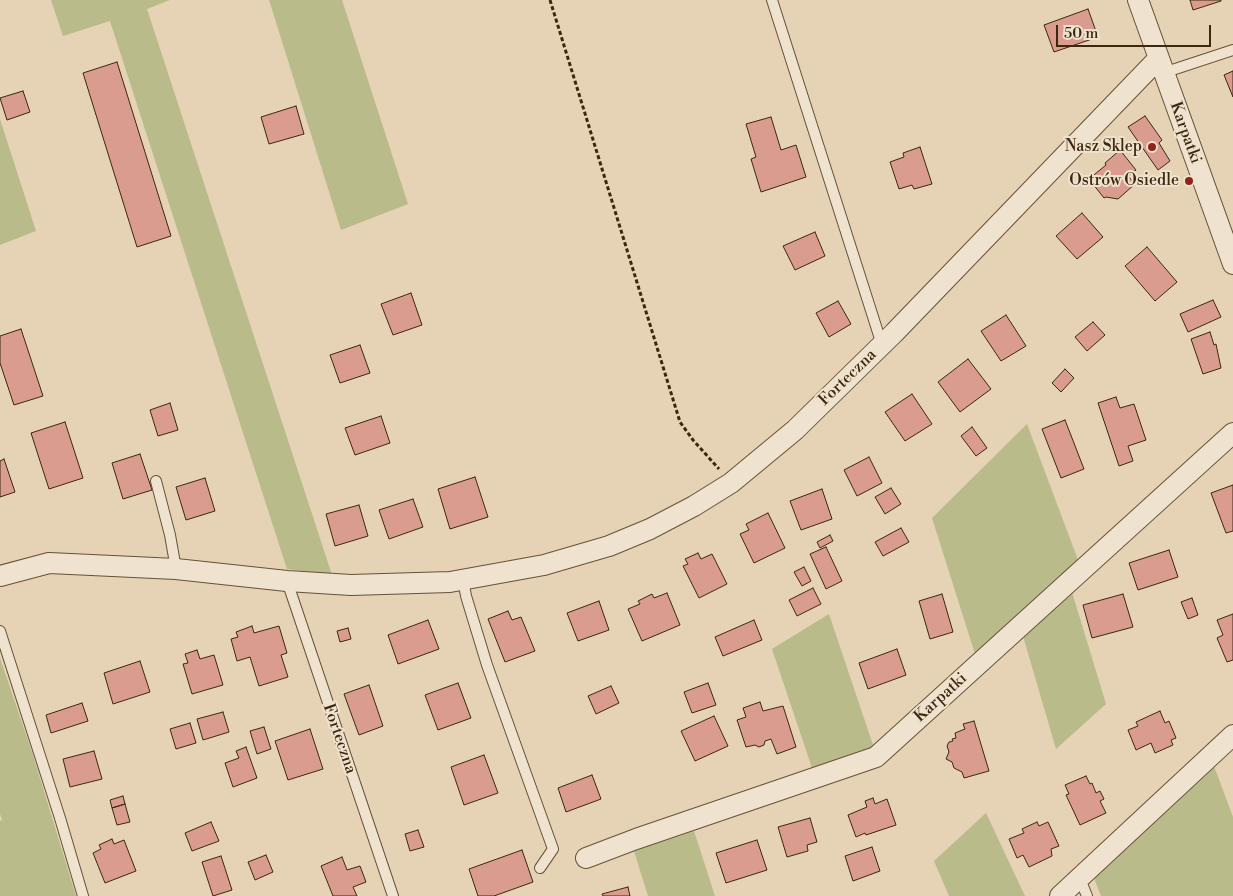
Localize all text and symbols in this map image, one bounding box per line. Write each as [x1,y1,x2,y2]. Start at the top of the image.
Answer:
scale bar [1058,15,1213,47]
text: 50 m [1064,24,1098,43]
street label: Karpatki [1165,99,1205,167]
place label: Nasz Sklep [1065,137,1142,157]
marker: Nasz Sklep [1146,141,1158,153]
place label: Ostrów Osiedle [1069,171,1179,191]
marker: Ostrów Osiedle [1183,175,1195,187]
street label: Forteczna [815,346,881,410]
street label: Karpatki [911,669,971,727]
street label: Forteczna [318,701,360,777]

